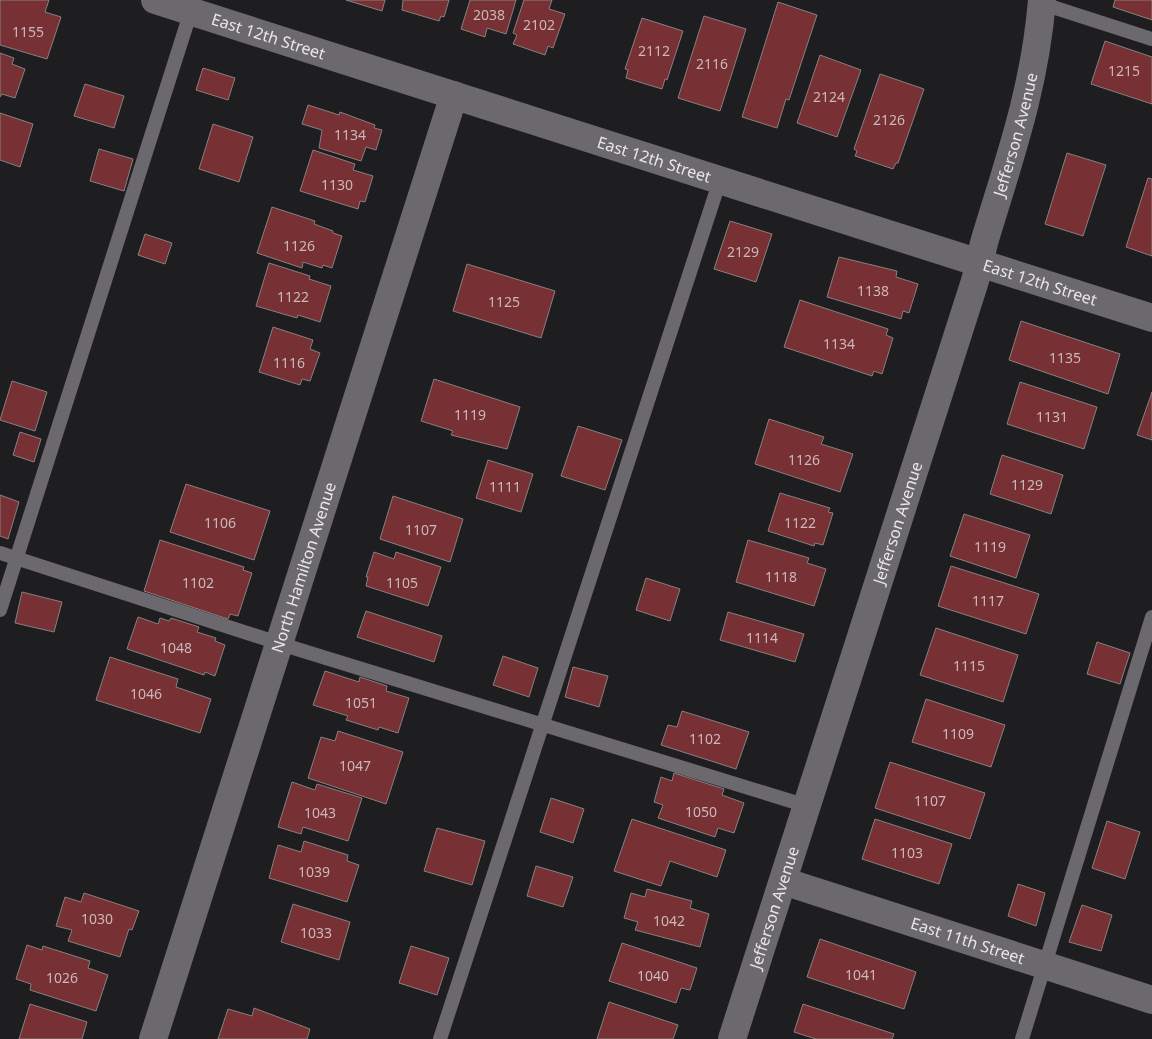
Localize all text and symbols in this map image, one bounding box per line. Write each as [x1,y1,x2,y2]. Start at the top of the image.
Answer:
house number: 2038 [473,5,505,24]
street label: East 12th Street [209,8,328,65]
house number: 2102 [523,15,555,34]
house number: 1155 [12,22,44,41]
house number: 2112 [638,41,670,60]
house number: 2116 [696,54,728,73]
house number: 1215 [1108,61,1140,80]
street label: Jefferson Avenue [987,71,1042,201]
house number: 2124 [813,87,845,106]
house number: 2126 [873,110,905,129]
house number: 1134 [334,125,366,144]
street label: East 12th Street [594,131,714,188]
house number: 1130 [321,175,353,194]
house number: 1126 [283,236,315,255]
house number: 2129 [727,242,759,261]
street label: East 12th Street [980,254,1100,311]
house number: 1138 [857,281,889,300]
house number: 1122 [277,287,309,306]
house number: 1125 [488,292,520,311]
house number: 1134 [823,334,855,353]
house number: 1135 [1049,348,1081,367]
house number: 1116 [273,353,305,372]
house number: 1119 [454,405,486,424]
house number: 1131 [1036,407,1068,426]
house number: 1126 [788,450,820,469]
street label: Jefferson Avenue [867,459,927,589]
house number: 1129 [1011,475,1043,494]
house number: 1111 [489,477,521,496]
street label: North Hamilton Avenue [266,479,341,656]
house number: 1106 [204,513,236,532]
house number: 1122 [784,513,816,532]
house number: 1107 [405,520,437,539]
house number: 1119 [974,537,1006,556]
house number: 1118 [765,567,797,586]
house number: 1102 [182,573,214,592]
house number: 1105 [386,573,418,592]
house number: 1117 [972,591,1004,610]
house number: 1114 [746,628,778,647]
house number: 1048 [160,638,192,657]
house number: 1115 [953,656,985,675]
house number: 1046 [130,684,162,703]
house number: 1051 [345,693,377,712]
house number: 1109 [942,724,974,743]
house number: 1102 [689,729,721,748]
house number: 1047 [339,756,371,775]
house number: 1107 [914,791,946,810]
house number: 1050 [685,802,717,821]
house number: 1043 [304,803,336,822]
street label: Jefferson Avenue [744,843,804,974]
house number: 1103 [891,843,923,862]
house number: 1039 [298,862,330,881]
house number: 1030 [81,909,113,928]
house number: 1042 [653,911,685,930]
street label: East 11th Street [908,912,1028,969]
house number: 1033 [300,923,332,942]
house number: 1041 [845,965,877,984]
house number: 1040 [637,966,669,985]
house number: 1026 [46,968,78,987]

